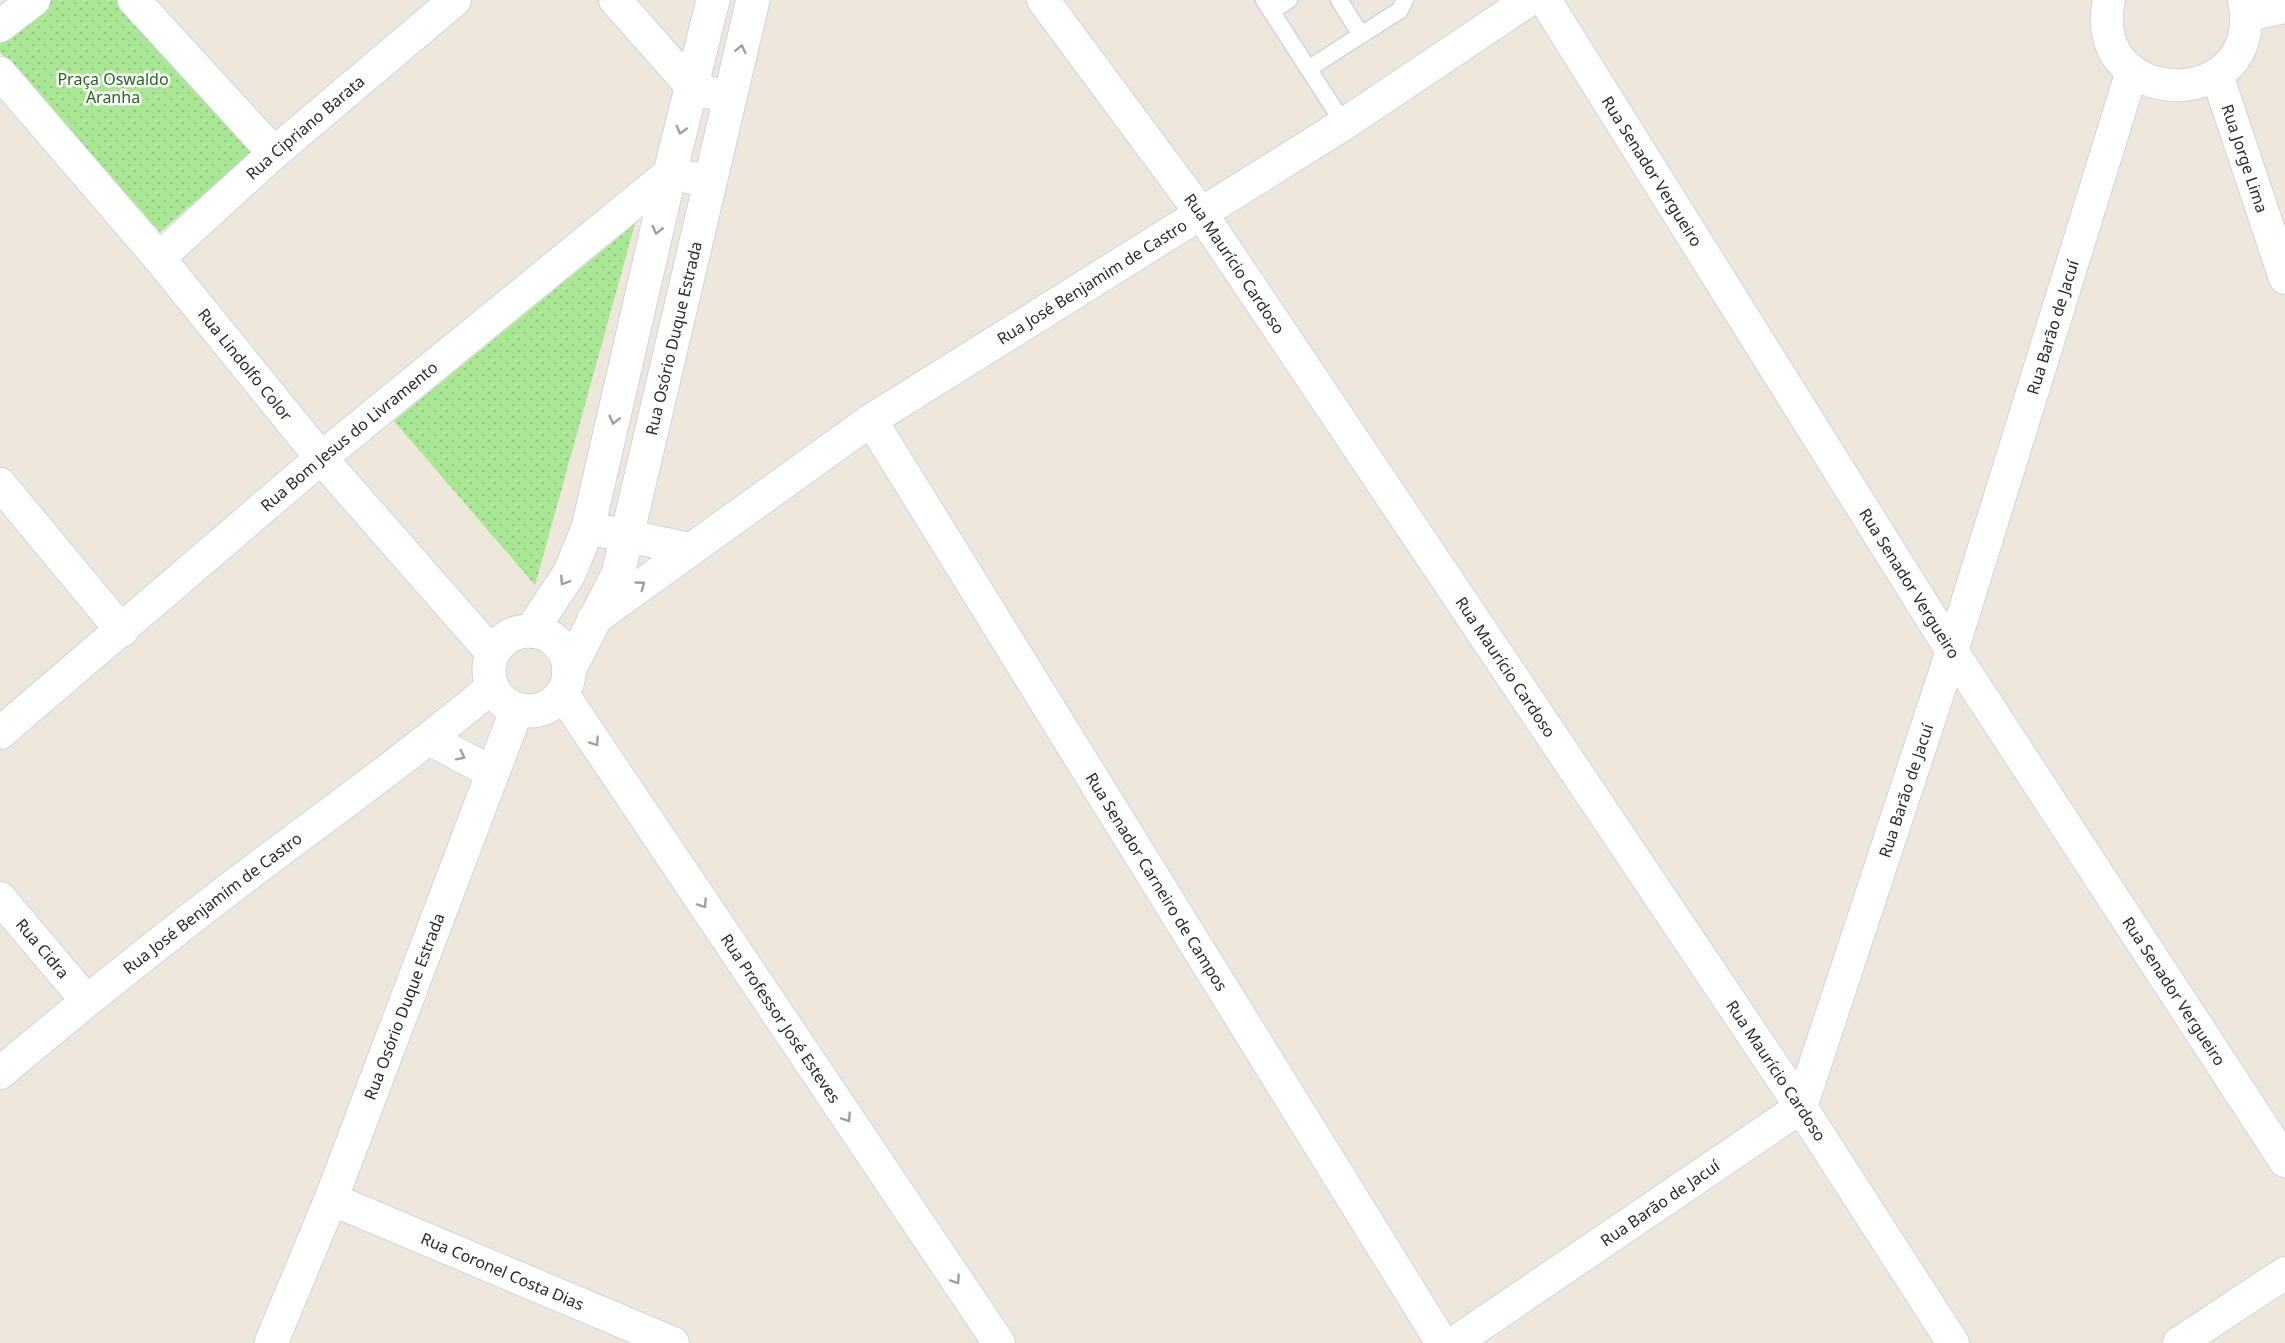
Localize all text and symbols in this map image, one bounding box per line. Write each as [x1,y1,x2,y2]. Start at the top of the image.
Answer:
one-way arrow [734,44,747,54]
park label: Praça Oswaldo Aranha [57,68,169,108]
street label: Rua Cipriano Barata [241,70,369,185]
street label: Rua Senador Vergueiro [1597,92,1707,251]
street label: Rua Jorge Lima [2217,101,2273,216]
one-way arrow [676,125,689,135]
street label: Rua Maurício Cardoso [1179,189,1290,338]
street label: Rua José Benjamim de Castro [993,214,1191,350]
one-way arrow [651,225,664,235]
street label: Rua Osório Duque Estrada [640,239,707,437]
street label: Rua Barão de Jacuí [2021,256,2084,397]
street label: Rua Lindolfo Color [193,304,298,426]
street label: Rua Bom Jesus do Livramento [256,356,442,516]
one-way arrow [608,415,621,425]
street label: Rua Senador Vergueiro [1854,504,1965,663]
one-way arrow [560,574,571,585]
one-way arrow [634,581,645,592]
street label: Rua Maurício Cardoso [1451,592,1561,742]
street label: Rua Barão de Jacuí [1873,720,1938,860]
one-way arrow [587,736,599,746]
one-way arrow [455,749,466,760]
street label: Rua Senador Carneiro de Campos [1081,768,1233,995]
street label: Rua José Benjamim de Castro [118,827,306,979]
one-way arrow [696,898,708,908]
street label: Rua Osório Duque Estrada [359,910,450,1103]
street label: Rua Senador Vergueiro [2117,912,2231,1070]
street label: Rua Cidra [11,914,74,983]
street label: Rua Professor José Esteves [716,929,846,1107]
street label: Rua Maurício Cardoso [1721,996,1831,1145]
one-way arrow [840,1111,851,1122]
street label: Rua Barão de Jacuí [1596,1154,1725,1251]
street label: Rua Coronel Costa Dias [418,1227,587,1315]
one-way arrow [949,1273,960,1284]

